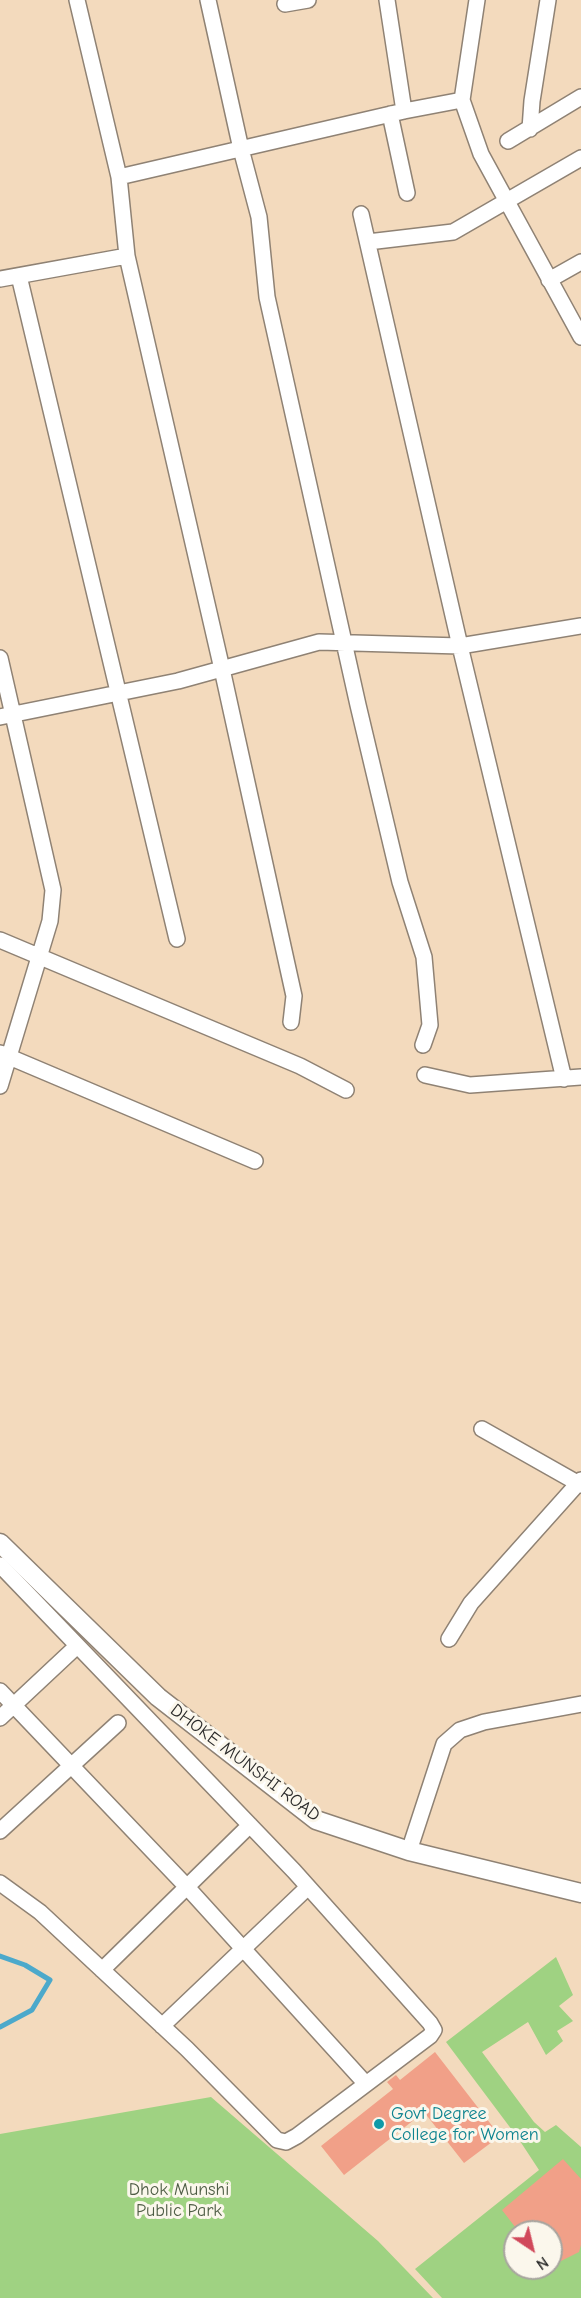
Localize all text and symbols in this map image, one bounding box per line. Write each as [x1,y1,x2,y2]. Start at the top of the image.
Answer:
street label: DHOKE MUNSHI ROAD [166,1700,324,1826]
place label: Govt Degree College for Women [391,2103,539,2146]
marker: Govt Degree College for Women [372,2117,386,2131]
park label: Dhok Munshi Public Park [129,2179,229,2222]
north arrow [503,2220,563,2280]
text: N [533,2253,552,2273]

